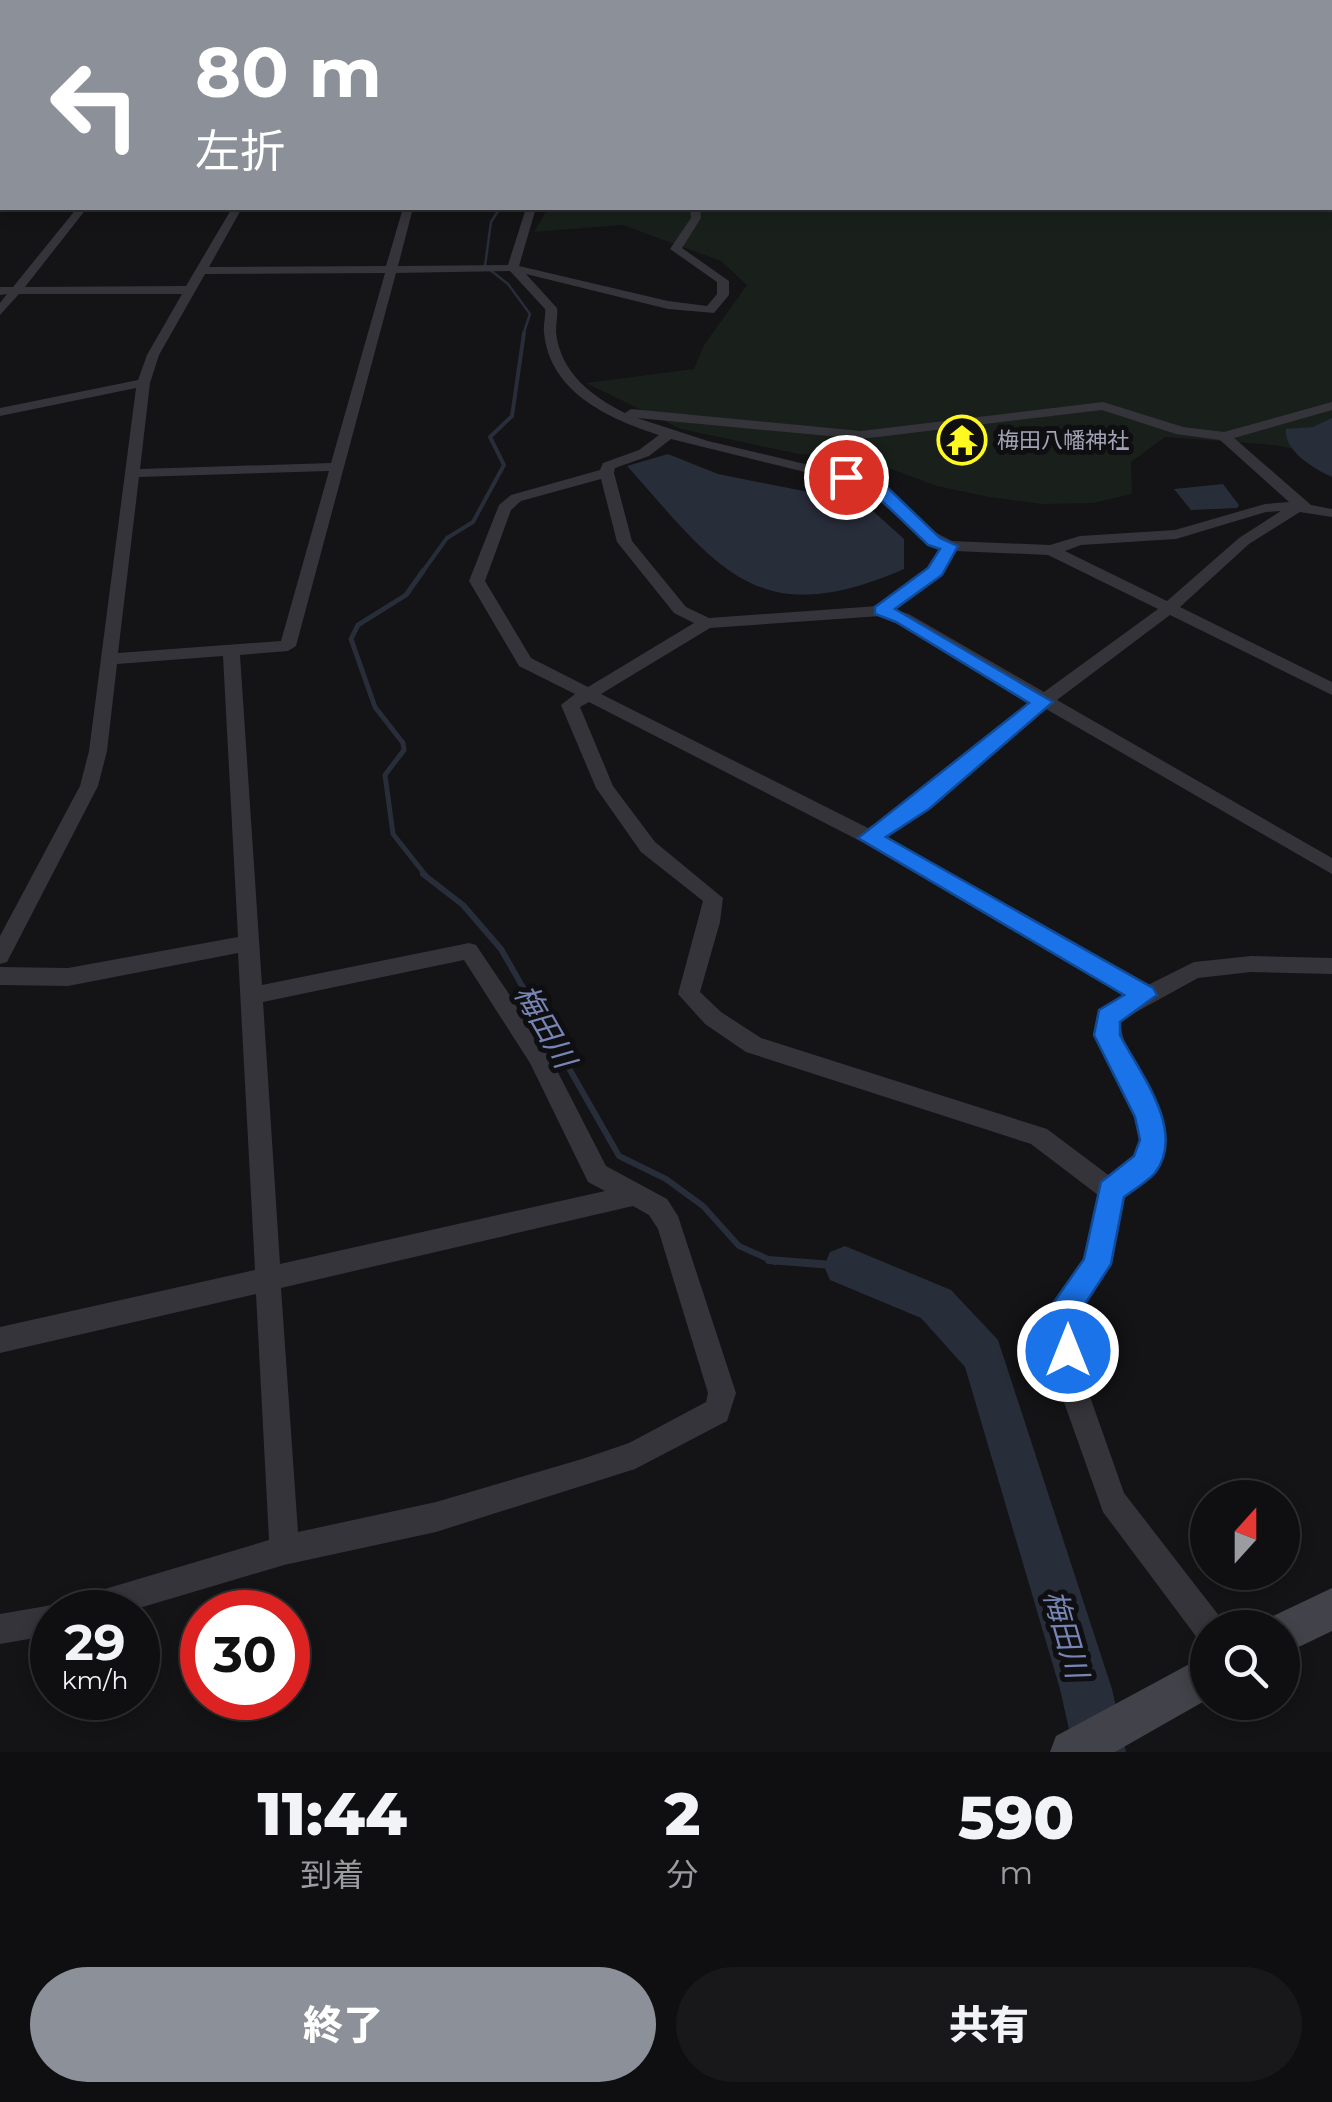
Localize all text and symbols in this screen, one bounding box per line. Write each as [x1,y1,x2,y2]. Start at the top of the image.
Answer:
text: 80 m [195,29,382,115]
icon: left [30,40,160,170]
text: 左折 [195,123,285,178]
temple icon: 梅田八幡神社 [936,414,988,466]
place label: 梅田八幡神社 [997,427,1129,454]
pin [804,435,889,520]
icon: arrive [819,450,874,505]
water label: 梅田川 [506,978,585,1077]
position arrow [1016,1299,1120,1403]
north arrow [1190,1480,1300,1590]
map controls [1190,1480,1300,1720]
water label: 梅田川 [1036,1586,1097,1685]
speed limit sign: 30 [180,1590,310,1720]
button: search [1190,1610,1300,1720]
text: 29 [64,1612,126,1673]
text: km/h [62,1665,128,1695]
text: 11:44 [257,1777,407,1850]
text: 2 [665,1777,701,1850]
text: 590 [958,1781,1074,1854]
text: m [999,1853,1033,1892]
text: 到着 [300,1855,364,1894]
text: 分 [667,1855,699,1894]
button: 終了 [30,1967,656,2082]
button: 共有 [676,1967,1302,2082]

